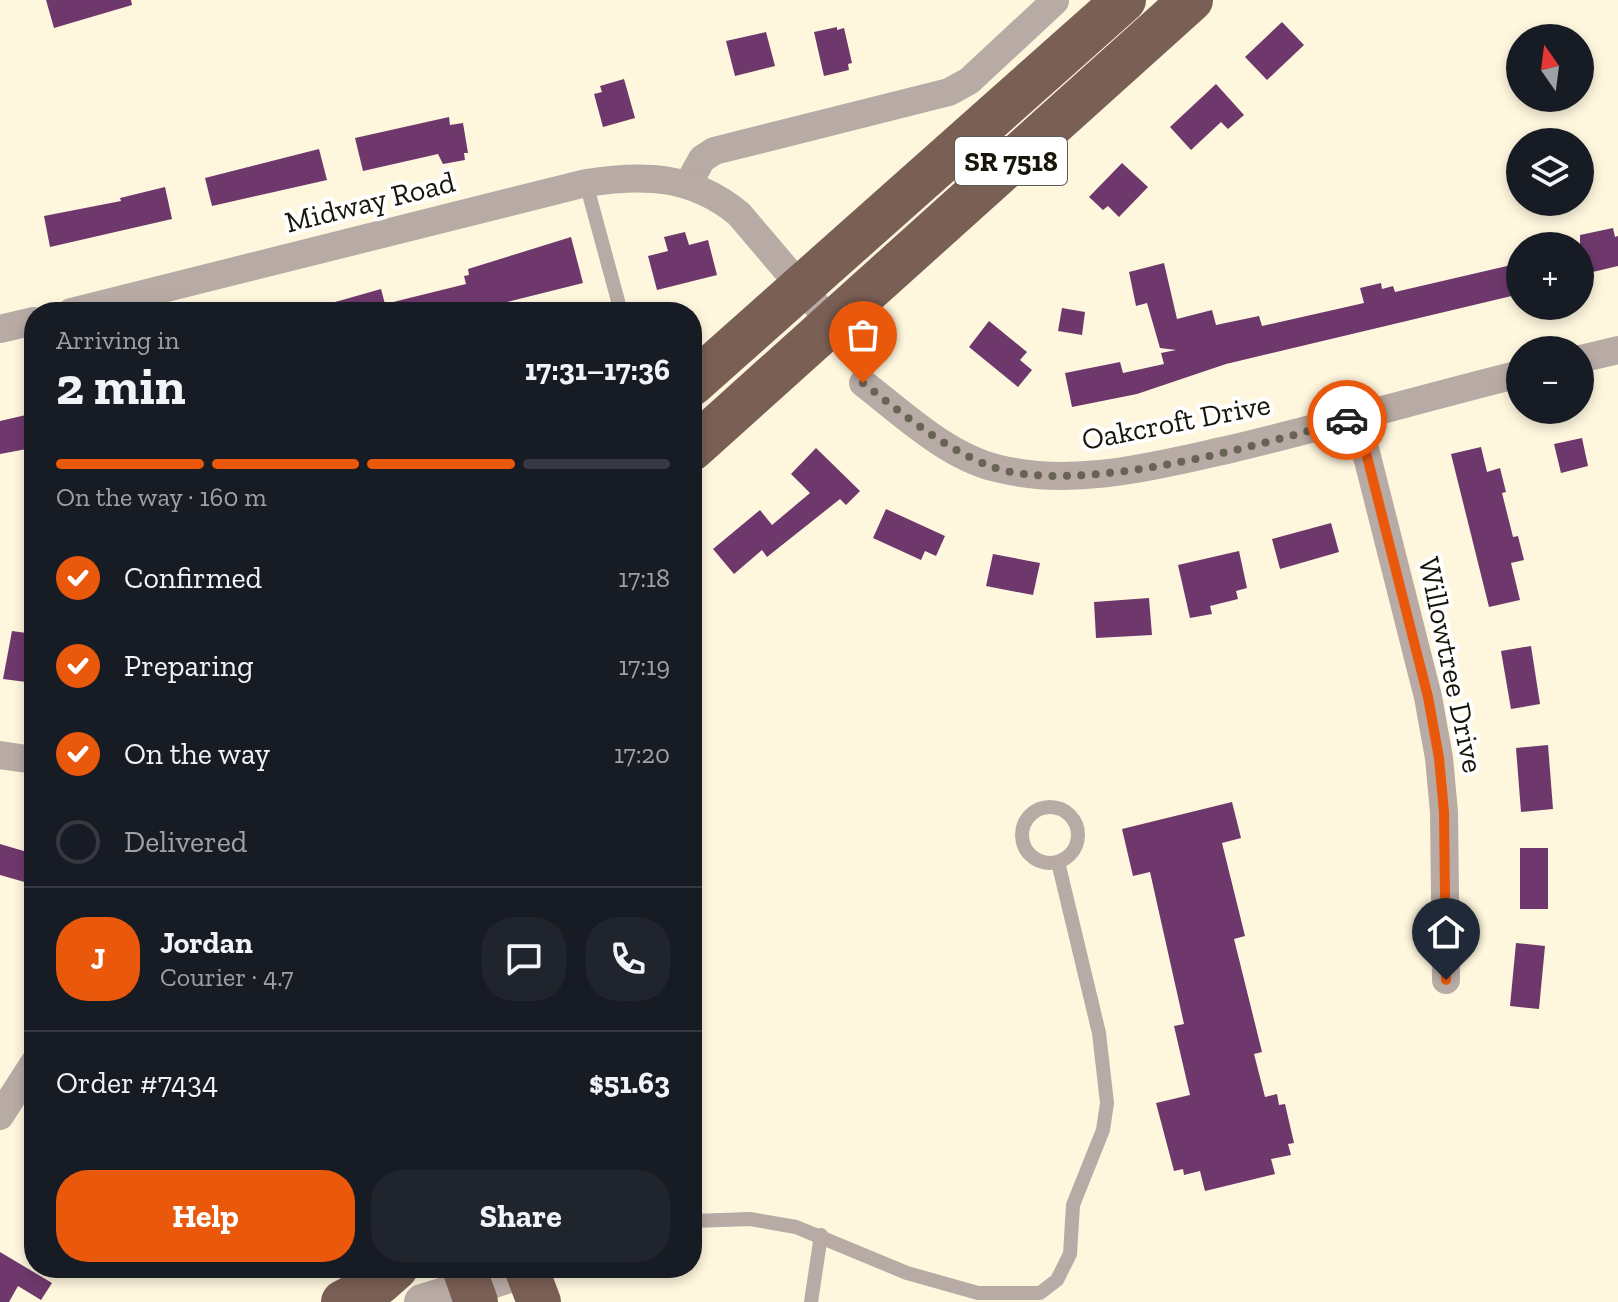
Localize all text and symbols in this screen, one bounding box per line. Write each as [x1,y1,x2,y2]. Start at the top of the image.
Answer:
north arrow [1506,24,1594,112]
map controls [1506,24,1594,424]
button: layers [1506,128,1594,216]
road number: SR 7518 [955,137,1067,185]
street label: Midway Road [281,163,459,240]
button: + [1506,232,1594,320]
pin [829,301,897,383]
icon: bag [841,313,885,357]
text: Arriving in [56,324,179,356]
button: − [1506,336,1594,424]
text: 17:31–17:36 [525,352,670,388]
text: 2 min [56,355,186,417]
courier [1307,380,1387,460]
street label: Oakcroft Drive [1079,386,1273,458]
icon: car [1325,398,1369,442]
text: On the way · 160 m [56,481,267,513]
street label: Willowtree Drive [1411,554,1491,776]
icon: check [56,556,100,600]
text: Confirmed [124,560,262,596]
text: 17:18 [618,562,670,594]
icon: check [56,644,100,688]
text: Preparing [124,648,254,684]
text: 17:19 [619,650,670,682]
icon: check [56,732,100,776]
text: On the way [124,736,270,772]
text: 17:20 [614,738,670,770]
text: Delivered [124,824,247,860]
pin [1412,898,1480,980]
icon: home [1424,910,1468,954]
button: chat [482,917,566,1001]
button: phone [586,917,670,1001]
text: Jordan [160,925,253,961]
text: J [91,941,105,977]
text: Courier · 4.7 [160,961,294,993]
text: Order #7434 [56,1065,218,1101]
text: $51.63 [589,1065,670,1101]
button: Help [56,1170,355,1262]
button: Share [371,1170,670,1262]

